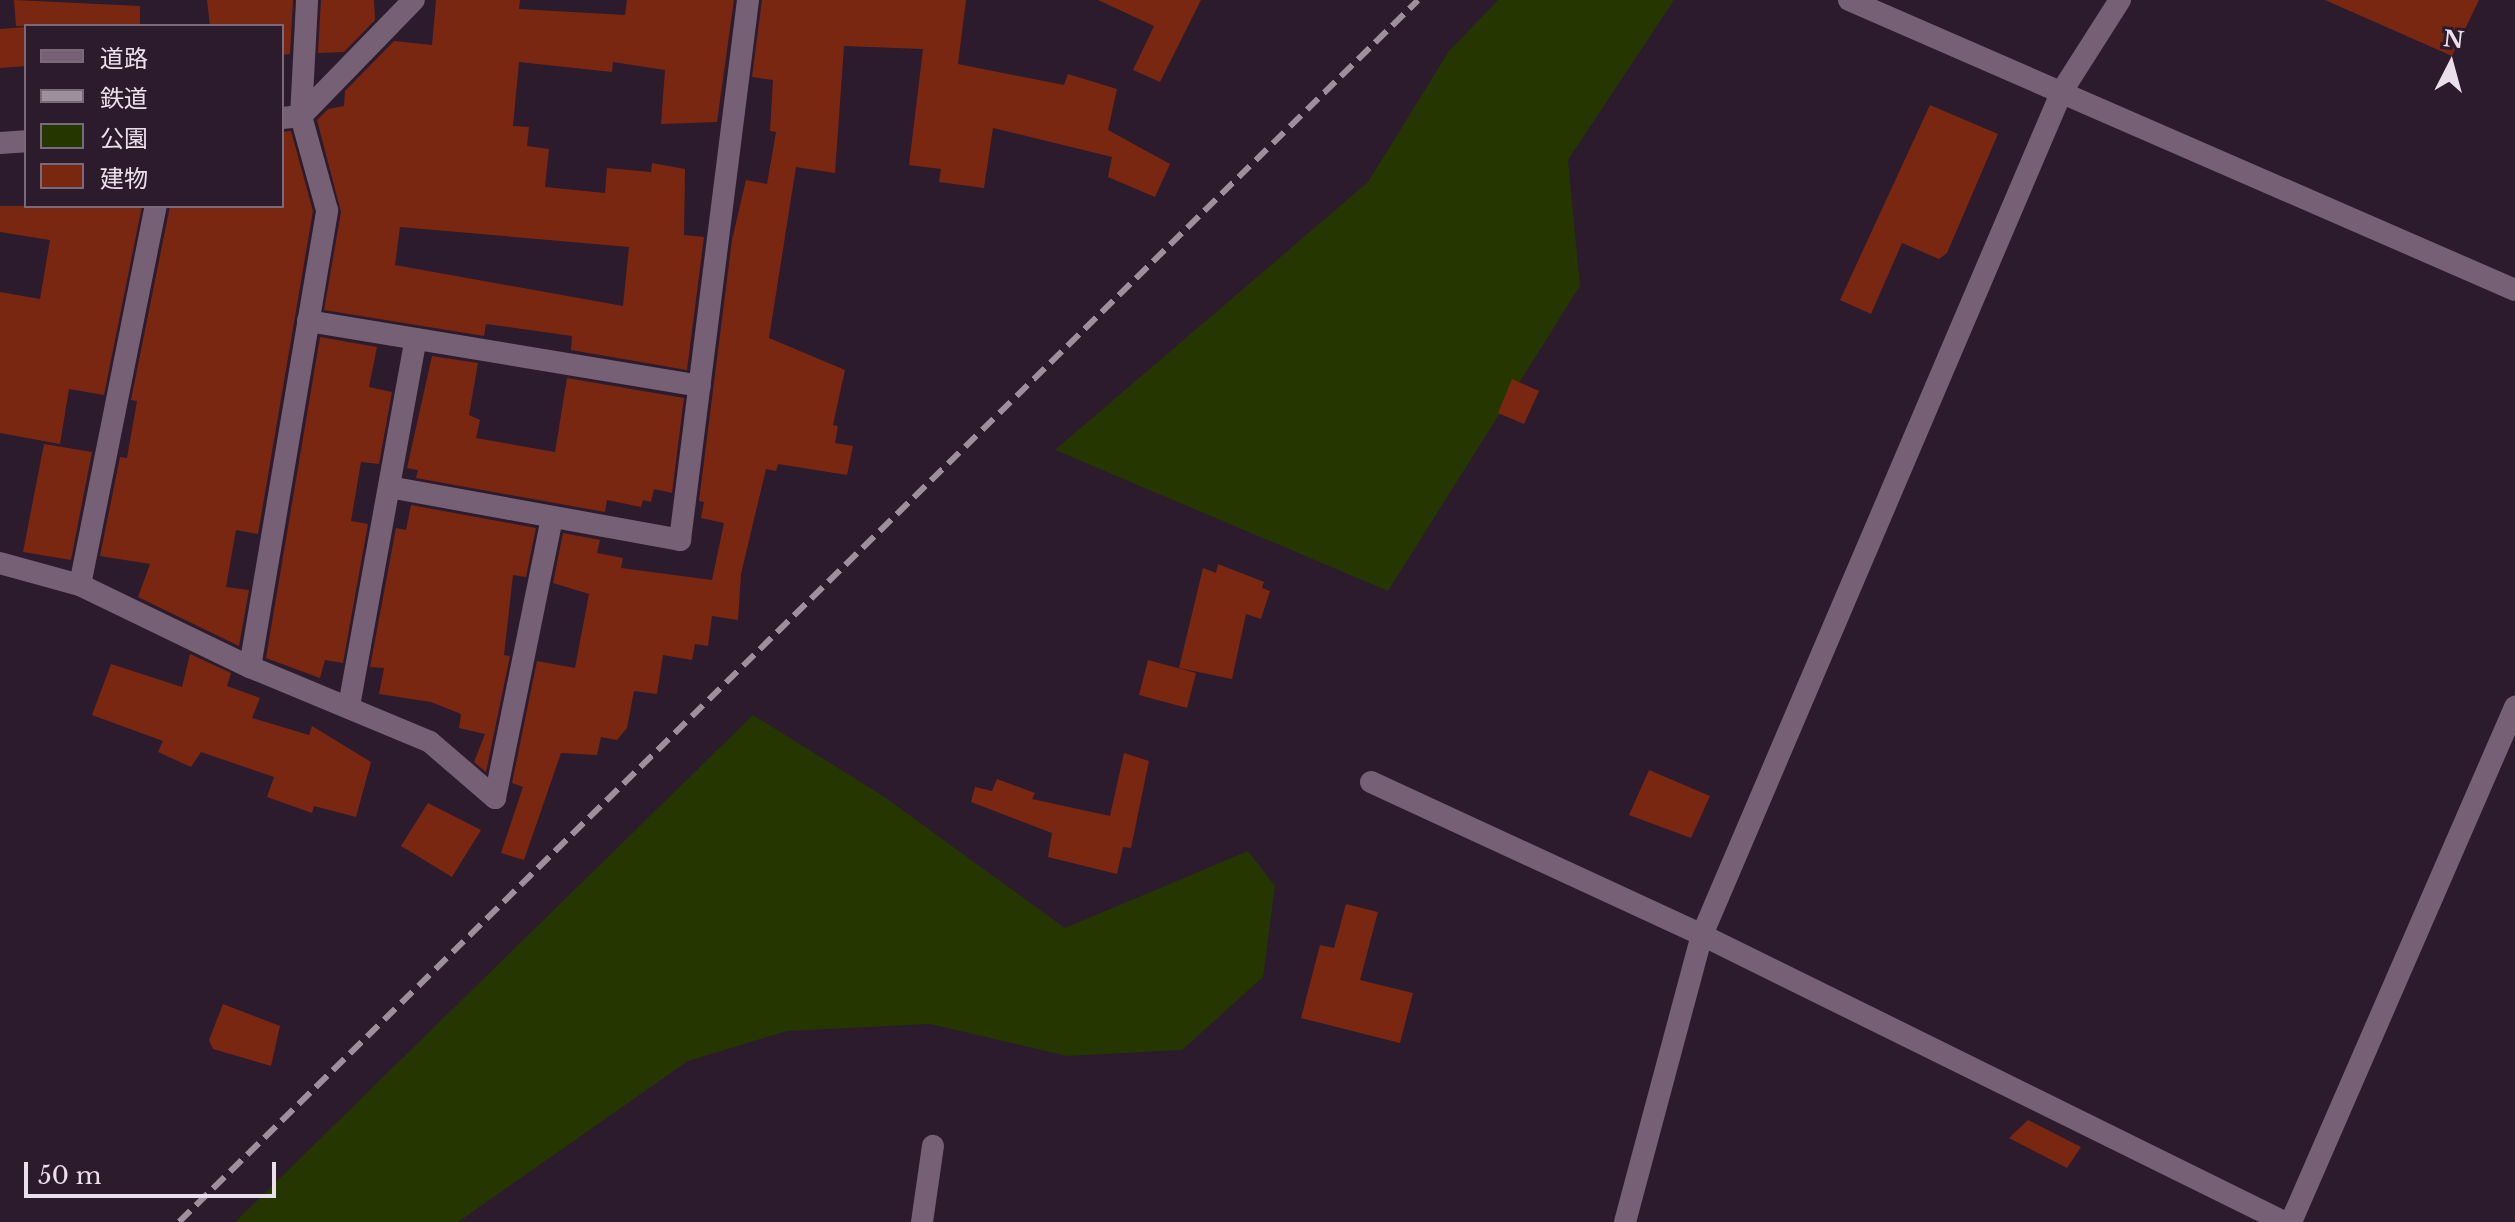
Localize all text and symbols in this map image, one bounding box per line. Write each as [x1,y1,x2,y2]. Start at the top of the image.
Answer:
legend [24,24,284,208]
north arrow [2411,24,2491,104]
text: N [2442,25,2465,54]
text: 道路 [100,44,148,73]
text: 鉄道 [100,84,148,113]
text: 公園 [100,124,148,153]
text: 建物 [100,164,148,193]
scale bar [28,1146,280,1196]
text: 50 m [38,1161,101,1190]

